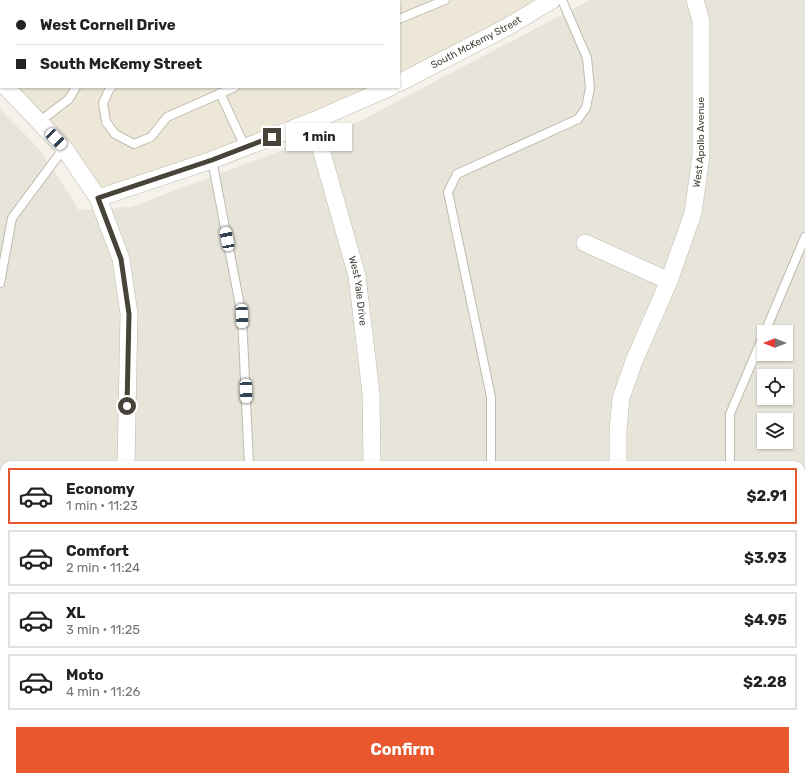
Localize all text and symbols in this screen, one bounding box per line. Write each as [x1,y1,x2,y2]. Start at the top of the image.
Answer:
street label: South McKemy Street [429,14,524,71]
text: West Cornell Drive [40,16,176,34]
text: South McKemy Street [40,55,202,73]
street label: West Apollo Avenue [691,96,707,188]
callout: 1 min [286,123,352,151]
car [43,126,69,152]
route end [263,128,281,146]
text: 1 min [302,129,336,144]
car [219,226,235,252]
street label: West Yale Drive [346,255,369,327]
car [236,304,248,328]
north arrow [757,325,793,361]
map controls [757,325,793,449]
button: locate [757,369,793,405]
car [240,379,252,403]
route start [118,397,136,415]
button: layers [757,413,793,449]
icon: car [18,478,54,514]
text: Economy [66,480,135,498]
text: $2.91 [747,487,787,505]
text: 1 min · 11:23 [66,498,138,513]
icon: car [18,540,54,576]
text: Comfort [66,542,129,560]
text: $3.93 [744,549,787,567]
text: 2 min · 11:24 [66,560,140,575]
icon: car [18,602,54,638]
text: XL [66,604,85,622]
text: $4.95 [744,611,787,629]
text: 3 min · 11:25 [66,622,140,637]
icon: car [18,664,54,700]
text: Moto [66,666,104,684]
text: $2.28 [743,673,787,691]
text: 4 min · 11:26 [66,684,140,699]
button: Confirm [16,727,789,773]

